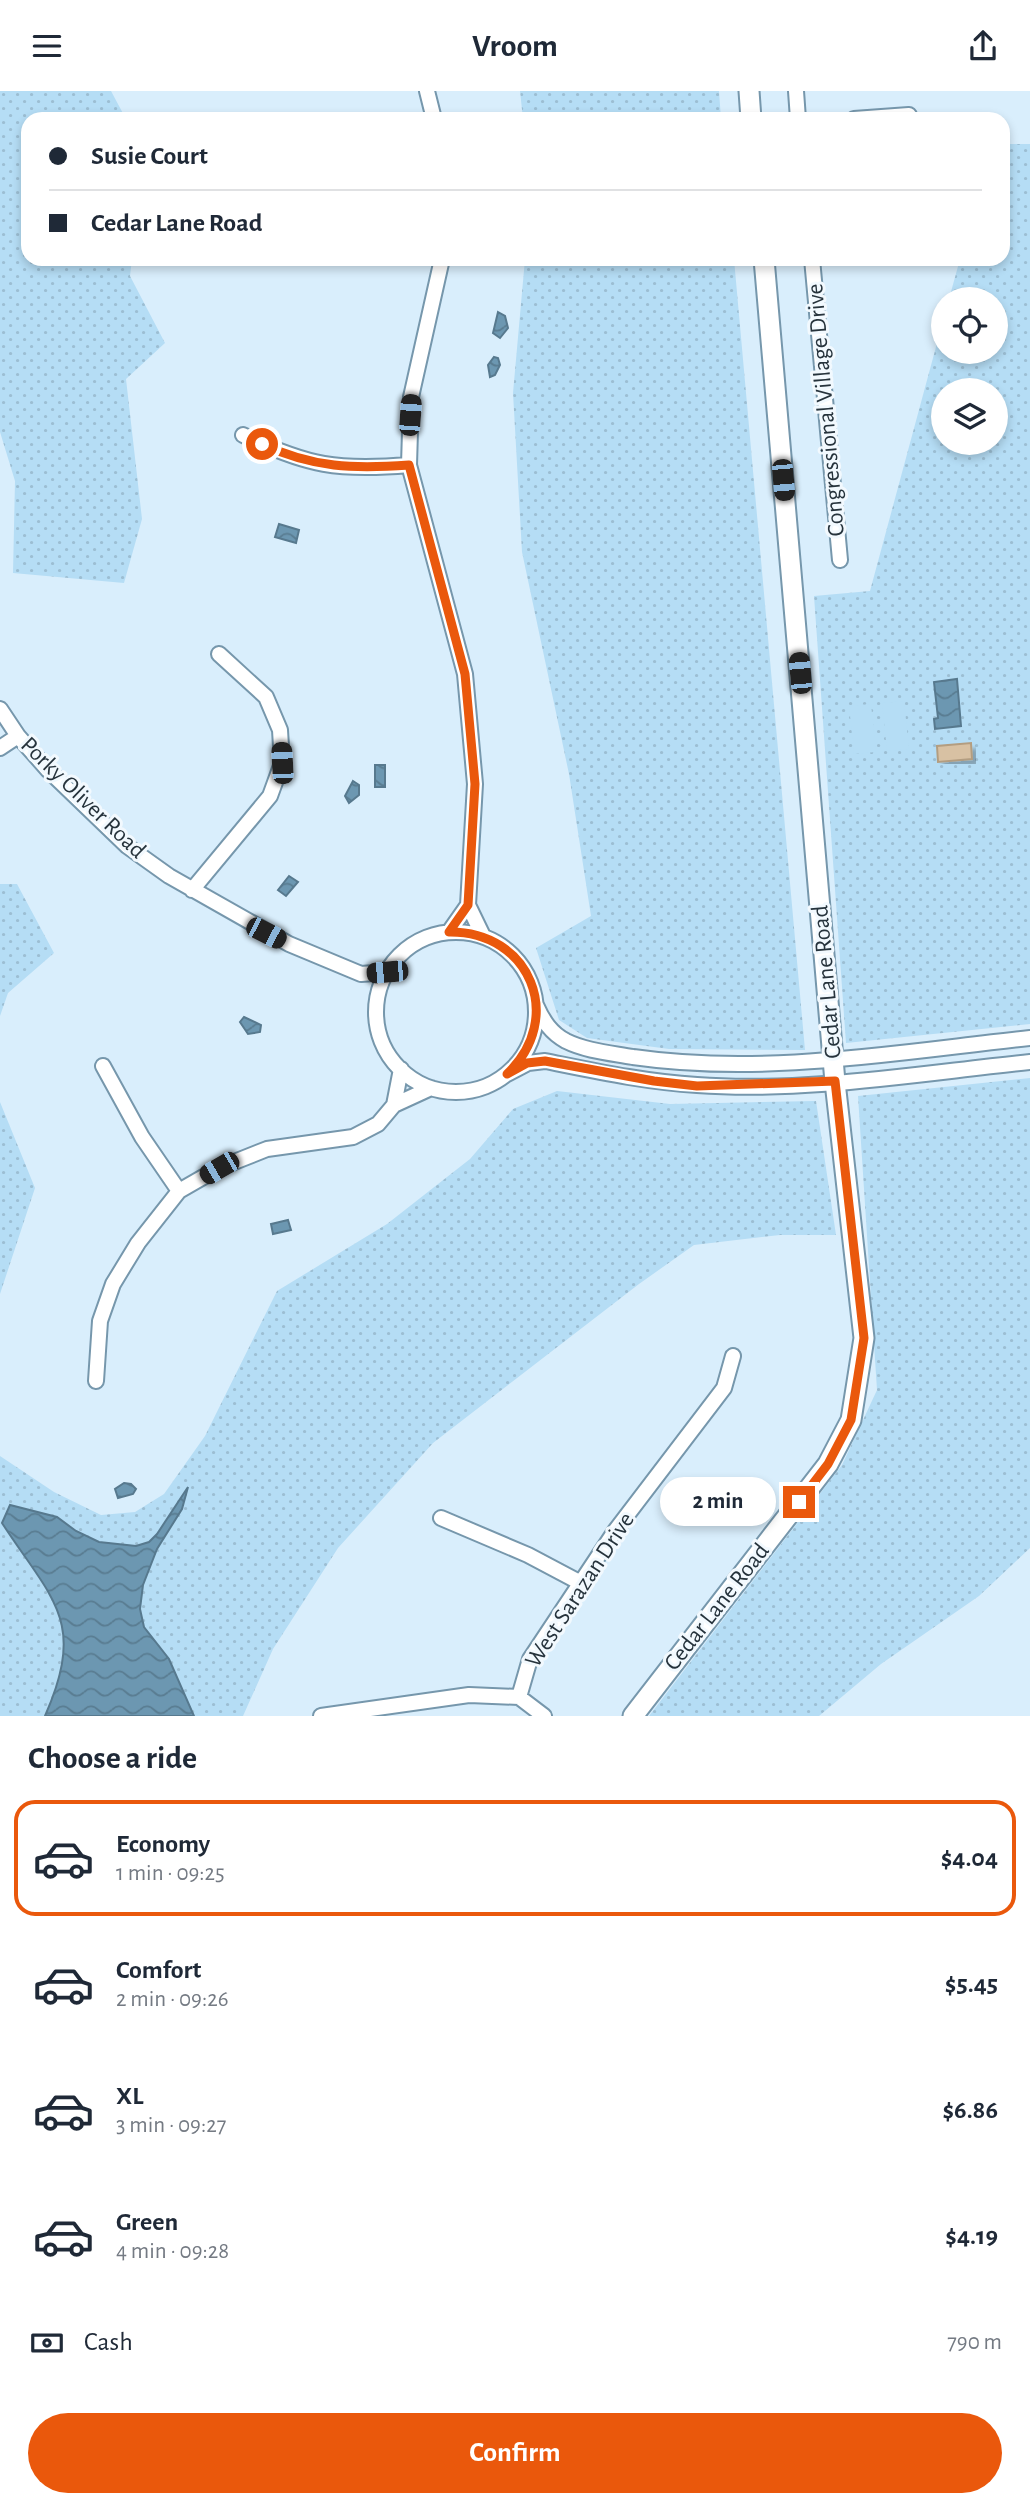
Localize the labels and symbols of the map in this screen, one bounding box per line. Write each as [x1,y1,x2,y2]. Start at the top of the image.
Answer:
street label: Congressional Village Drive [803,283,849,537]
car [399,393,422,437]
route start [246,428,278,460]
car [771,458,796,502]
car [788,651,813,695]
street label: Porky Oliver Road [16,733,150,863]
car [271,741,294,785]
street label: Cedar Lane Road [808,904,846,1060]
car [243,914,290,952]
car [366,960,409,984]
car [196,1148,243,1188]
callout: 2 min [659,1477,774,1527]
route end [783,1486,815,1518]
street label: West Sarazan Drive [521,1508,639,1672]
street label: Cedar Lane Road [660,1539,774,1675]

